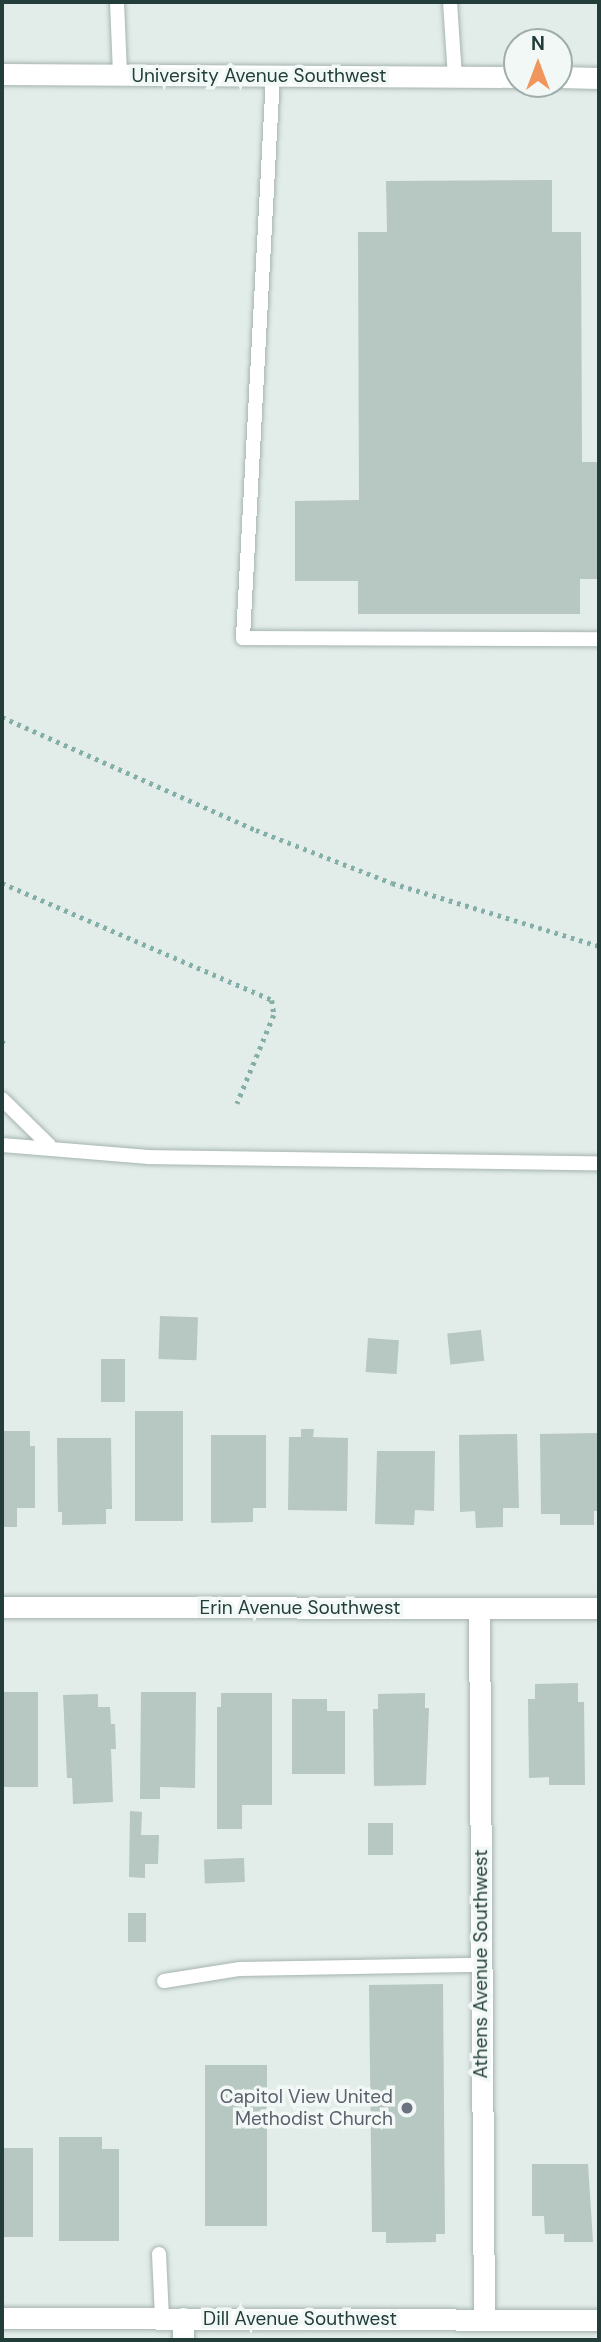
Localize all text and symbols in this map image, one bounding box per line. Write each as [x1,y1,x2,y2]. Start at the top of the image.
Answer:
north arrow [503,28,573,98]
text: N [531,31,545,56]
street label: University Avenue Southwest [131,65,387,87]
street label: Erin Avenue Southwest [200,1597,400,1619]
street label: Athens Avenue Southwest [470,1849,492,2079]
place label: Capitol View United Methodist Church [220,2086,393,2130]
marker: Capitol View United Methodist Church [399,2100,415,2116]
street label: Dill Avenue Southwest [203,2308,397,2330]

